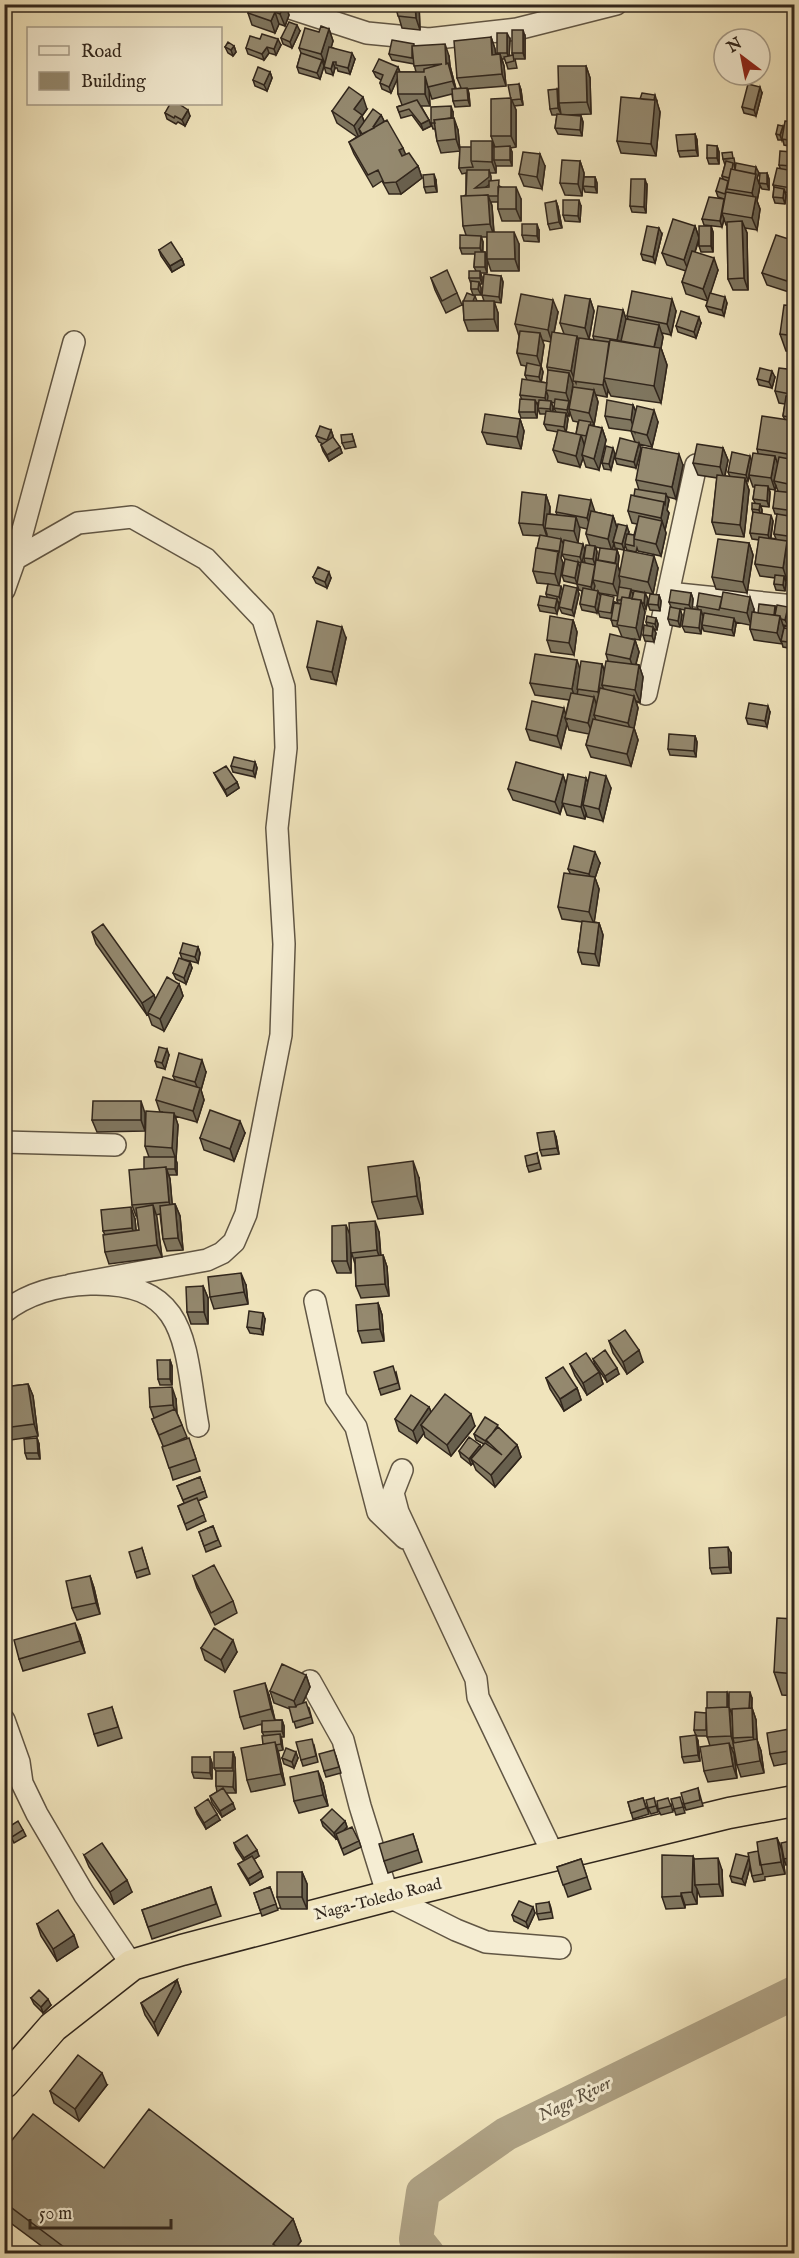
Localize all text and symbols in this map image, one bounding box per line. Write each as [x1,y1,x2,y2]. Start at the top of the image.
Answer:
legend [27,27,222,105]
north arrow [712,27,772,87]
text: N [723,34,746,59]
text: Road [81,41,122,64]
text: Building [81,71,146,94]
street label: Naga-Toledo Road [312,1874,444,1925]
water label: Naga River [535,2072,616,2128]
scale bar [30,2192,171,2230]
text: 50 m [39,2203,72,2226]

